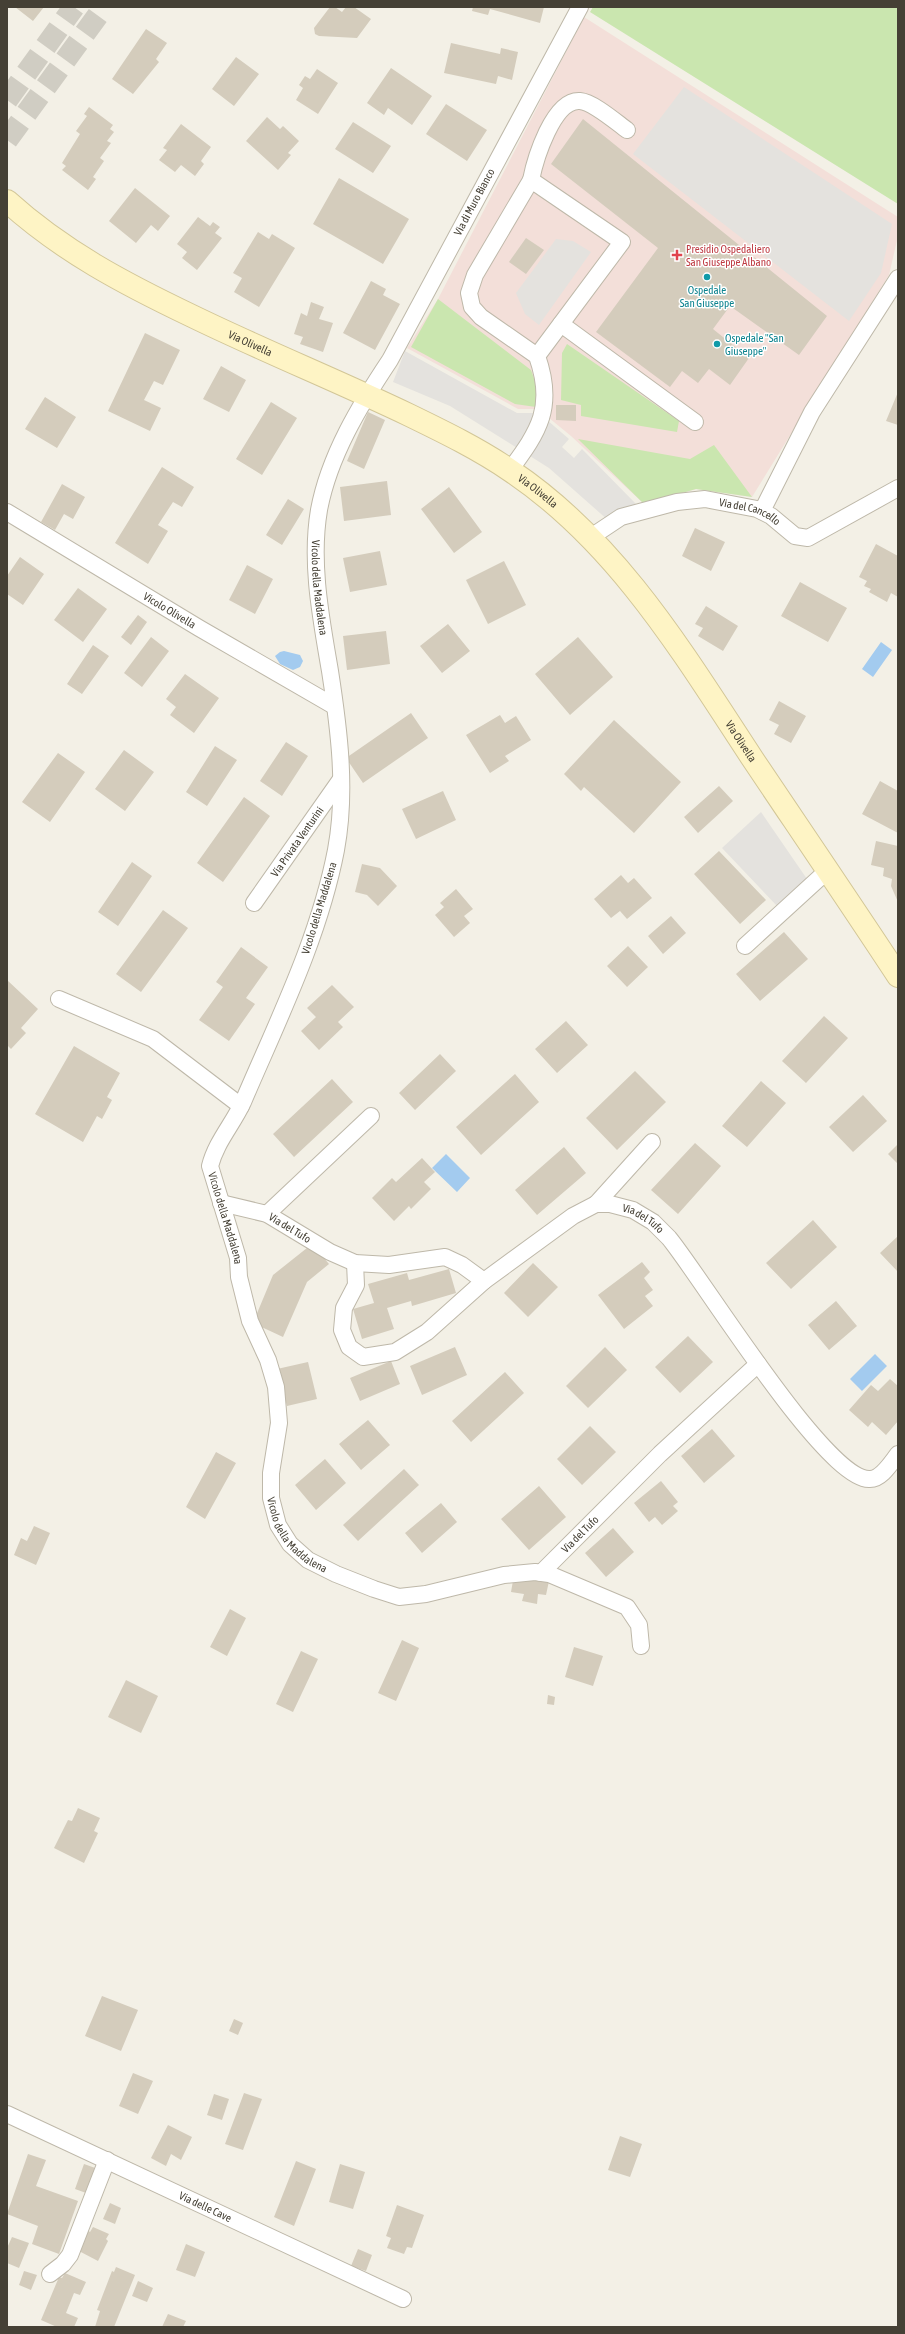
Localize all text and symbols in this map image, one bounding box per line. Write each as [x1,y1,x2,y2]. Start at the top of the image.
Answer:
street label: Via di Muro Bianco [451,167,497,237]
place label: Presidio Ospedaliero San Giuseppe Albano [686,243,771,268]
marker: Presidio Ospedaliero San Giuseppe Albano [671,249,683,261]
marker: Ospedale San Giuseppe [702,272,712,282]
place label: Ospedale San Giuseppe [680,284,734,309]
street label: Via Olivella [226,328,274,358]
place label: Ospedale "San Giuseppe" [725,332,784,357]
marker: Ospedale "San Giuseppe" [712,339,722,349]
street label: Via Olivella [516,472,560,510]
street label: Via del Cancello [718,496,783,527]
street label: Vicolo della Maddalena [310,540,330,636]
street label: Vicolo Olivella [141,590,198,631]
street label: Via Olivella [723,718,759,764]
street label: Via Privata Venturini [268,804,326,879]
street label: Vicolo della Maddalena [299,861,339,955]
street label: Vicolo della Maddalena [206,1171,244,1264]
street label: Via del Tufo [621,1201,666,1235]
street label: Via del Tufo [267,1211,313,1245]
street label: Vicolo della Maddalena [265,1496,329,1575]
street label: Via del Tufo [559,1513,601,1555]
street label: Via delle Cave [177,2189,234,2224]

